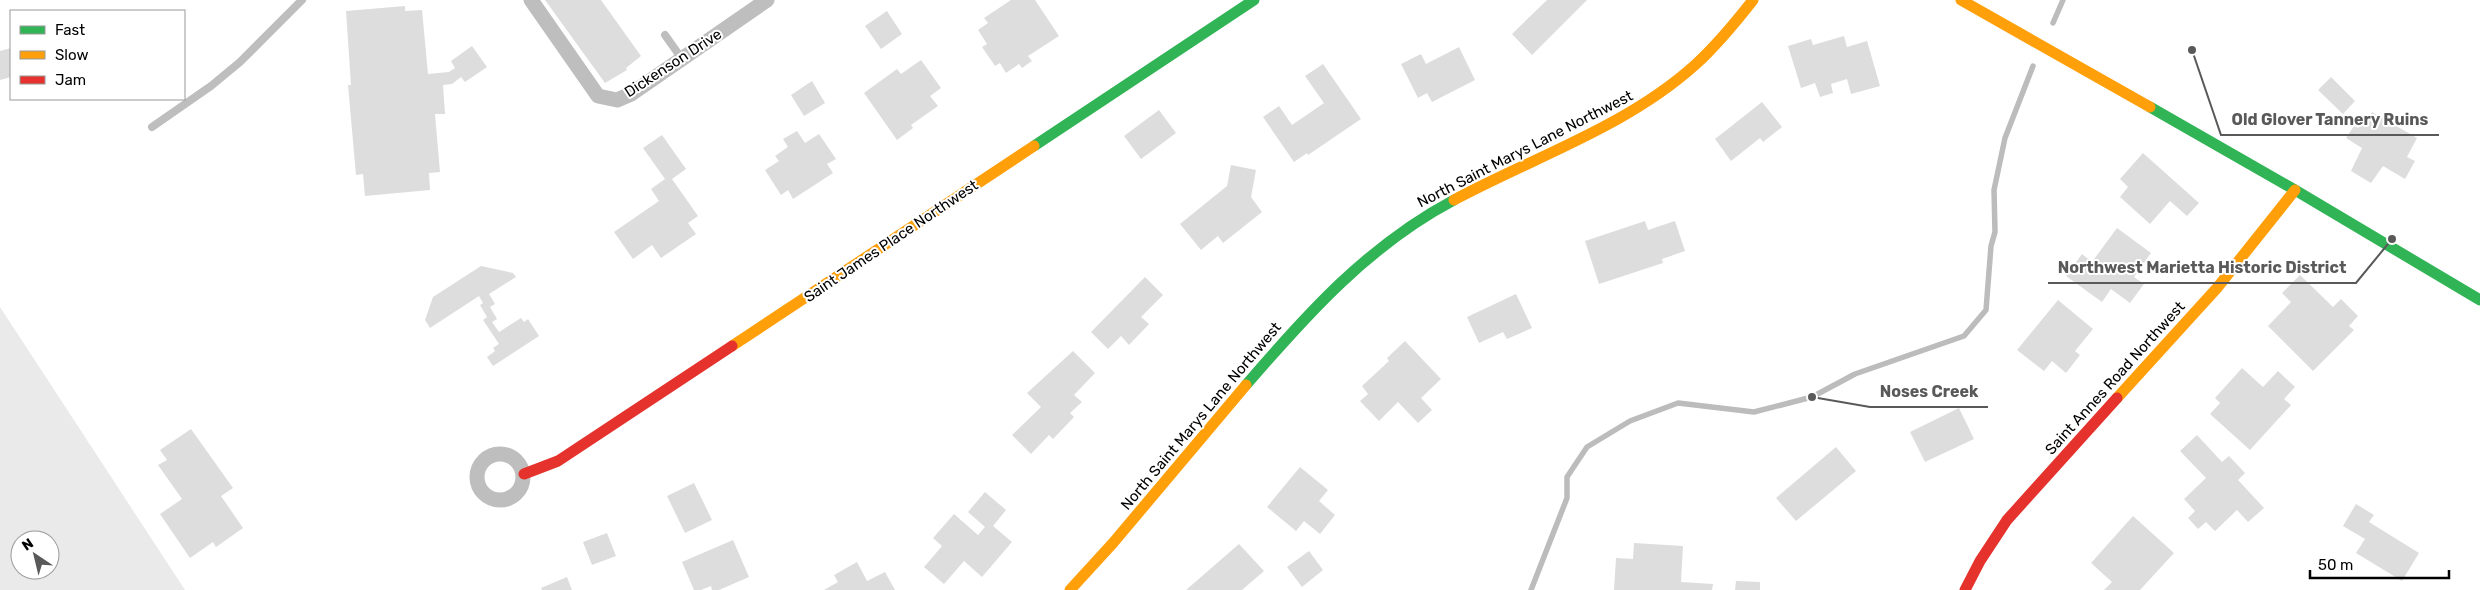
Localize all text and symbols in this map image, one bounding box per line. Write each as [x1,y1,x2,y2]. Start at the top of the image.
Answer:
legend [10,10,185,100]
text: Fast [55,21,85,39]
street label: Dickenson Drive [621,25,725,101]
text: Slow [55,46,88,64]
text: Jam [55,71,86,89]
street label: North Saint Marys Lane Northwest [1414,87,1636,211]
callout: Old Glover Tannery Ruins [2221,104,2439,135]
text: Old Glover Tannery Ruins [2232,110,2429,129]
street label: Saint James Place Northwest [801,176,981,306]
callout: Northwest Marietta Historic District [2048,252,2356,283]
text: Northwest Marietta Historic District [2058,258,2347,277]
street label: Saint Annes Road Northwest [2041,298,2189,458]
street label: North Saint Marys Lane Northwest [1117,318,1285,514]
callout: Noses Creek [1870,376,1988,407]
text: Noses Creek [1880,382,1979,401]
north arrow [10,530,60,580]
text: N [19,535,37,555]
scale bar [2310,548,2449,580]
text: 50 m [2318,556,2353,574]

